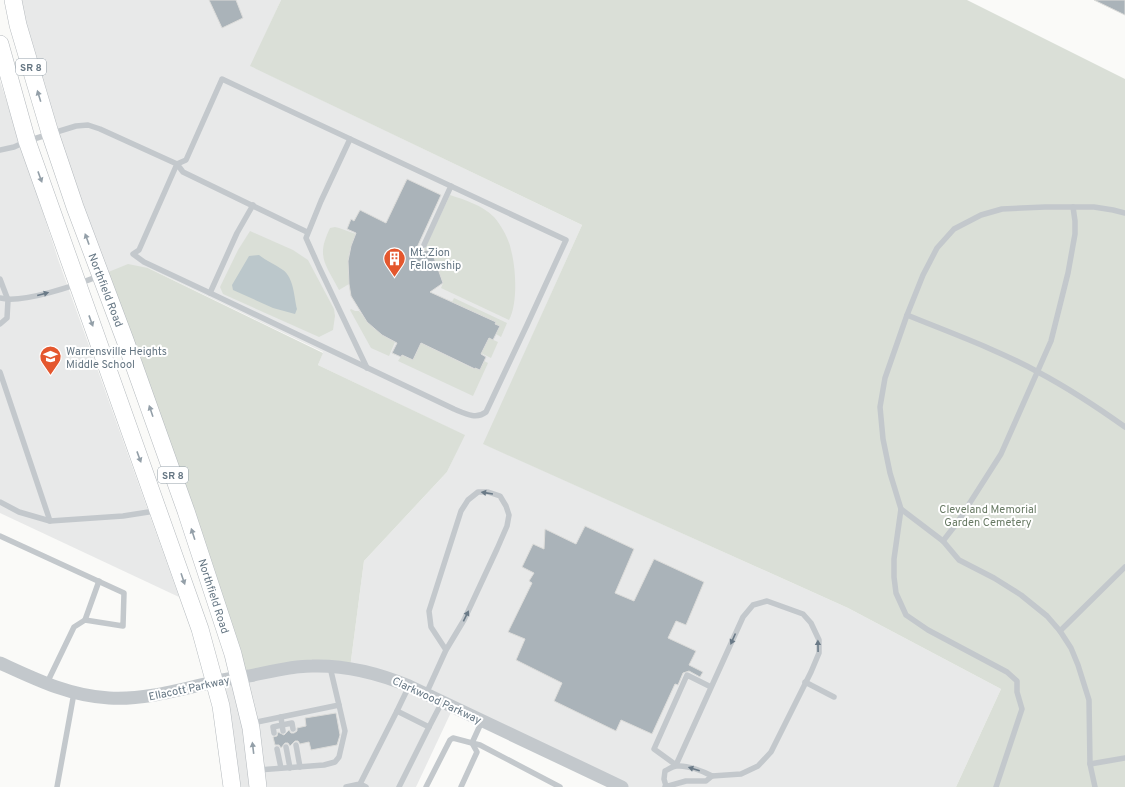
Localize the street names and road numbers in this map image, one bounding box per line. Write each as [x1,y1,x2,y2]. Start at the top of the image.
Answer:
road number: SR 8 [16,59,46,75]
street label: Northfield Road [85,251,126,329]
road number: SR 8 [158,467,188,483]
street label: Northfield Road [194,557,232,636]
street label: Ellacott Parkway [147,674,231,704]
street label: Clarkwood Parkway [390,674,484,728]

